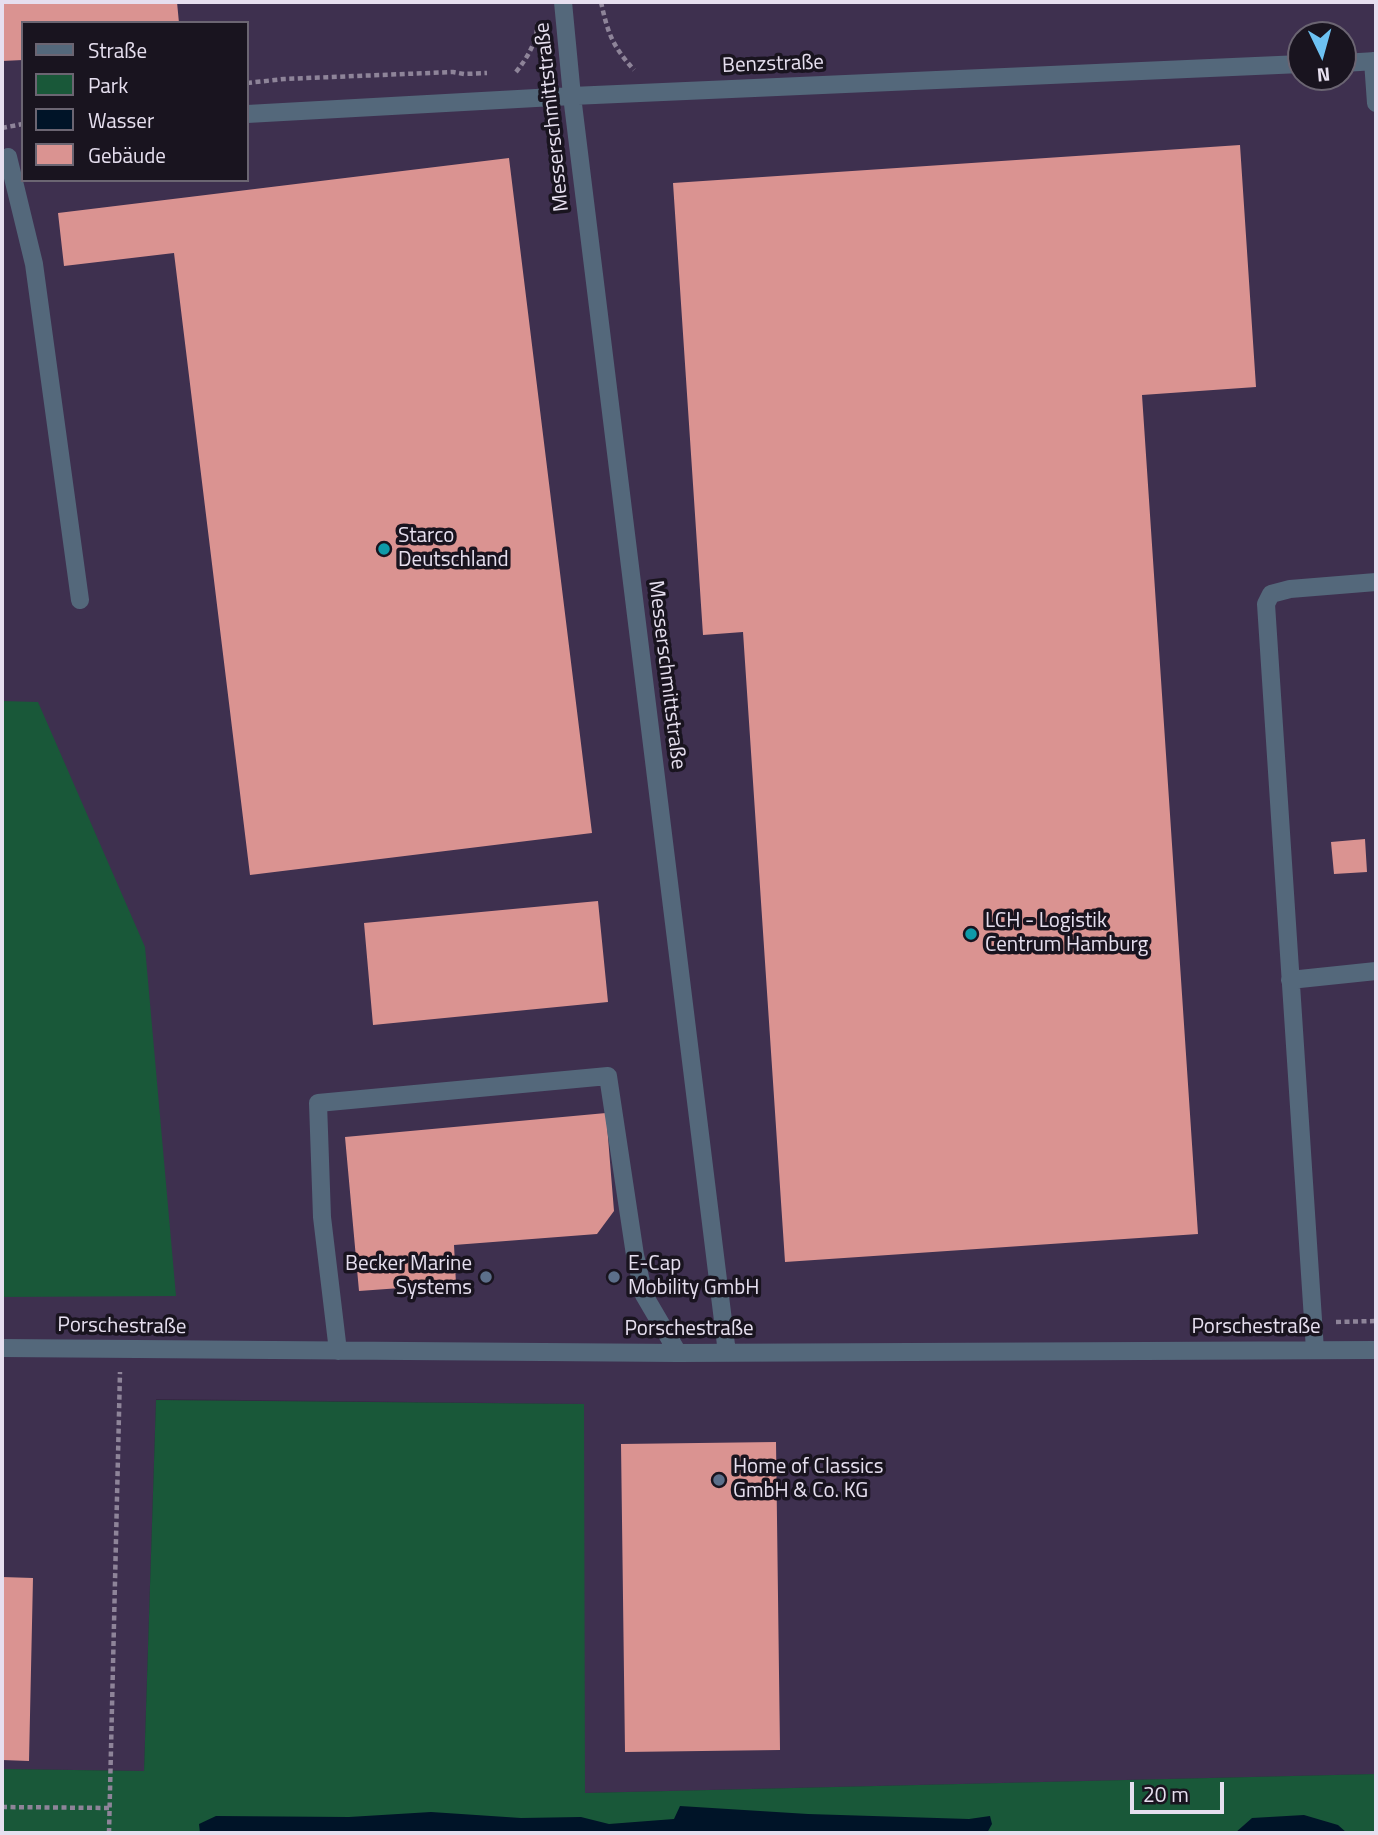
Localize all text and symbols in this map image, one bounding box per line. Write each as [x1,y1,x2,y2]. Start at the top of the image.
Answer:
legend [21,21,248,182]
street label: Messerschmittstraße [531,21,575,213]
north arrow [1287,21,1357,91]
text: Straße [88,34,147,66]
street label: Benzstraße [722,51,824,79]
text: N [1316,60,1332,90]
text: Park [88,69,128,101]
text: Wasser [88,104,154,136]
text: Gebäude [88,139,166,171]
place label: Starco Deutschland [398,524,509,574]
marker: Starco Deutschland [376,541,392,557]
street label: Messerschmittstraße [642,579,690,771]
place label: LCH - Logistik Centrum Hamburg [985,909,1148,959]
marker: LCH - Logistik Centrum Hamburg [963,926,979,942]
place label: Becker Marine Systems [345,1252,472,1302]
place label: E-Cap Mobility GmbH [628,1252,759,1302]
marker: Becker Marine Systems [478,1269,494,1285]
marker: E-Cap Mobility GmbH [606,1269,622,1285]
street label: Porschestraße [57,1313,187,1341]
street label: Porschestraße [1191,1315,1321,1341]
street label: Porschestraße [624,1317,754,1343]
place label: Home of Classics GmbH & Co. KG [733,1455,883,1505]
marker: Home of Classics GmbH & Co. KG [711,1472,727,1488]
scale bar [1133,1769,1228,1813]
text: 20 m [1143,1778,1189,1810]

